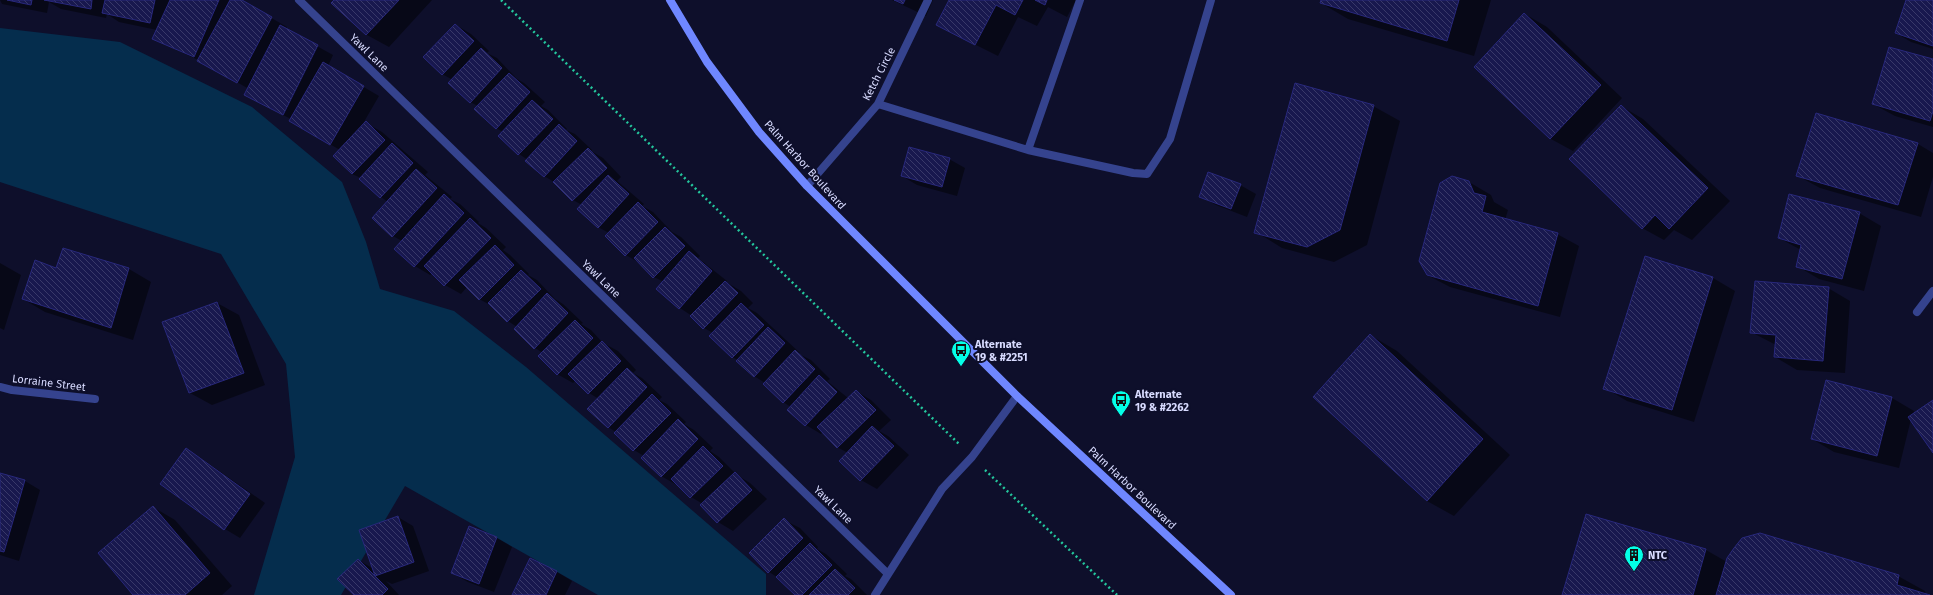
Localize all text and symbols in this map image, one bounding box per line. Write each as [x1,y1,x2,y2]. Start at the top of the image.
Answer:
street label: Yawl Lane [347,31,391,75]
street label: Ketch Circle [860,45,898,103]
street label: Palm Harbor Boulevard [762,118,848,212]
street label: Yawl Lane [579,257,623,301]
place label: Alternate 19 & #2251 [974,338,1028,364]
bus stop icon: Alternate 19 & #2251 [950,339,972,367]
street label: Lorraine Street [11,372,87,394]
place label: Alternate 19 & #2262 [1134,388,1189,414]
bus stop icon: Alternate 19 & #2262 [1110,389,1132,417]
street label: Palm Harbor Boulevard [1085,444,1179,532]
street label: Yawl Lane [811,483,855,527]
building icon: NTC [1623,544,1645,572]
place label: NTC [1648,549,1668,562]

